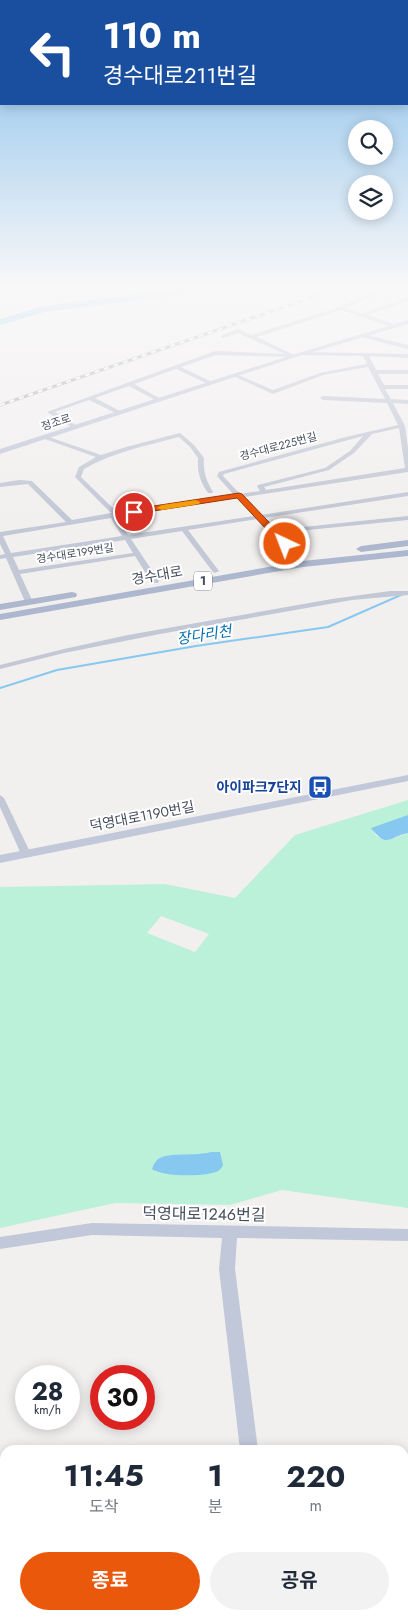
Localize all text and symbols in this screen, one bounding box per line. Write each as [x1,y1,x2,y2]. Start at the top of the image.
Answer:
text: 110 m [103,11,201,61]
icon: left [20,20,85,85]
text: 경수대로211번길 [103,59,257,91]
map controls [348,120,393,220]
button: search [348,120,393,165]
button: layers [348,175,393,220]
street label: 정조로 [39,410,73,434]
street label: 경수대로225번길 [238,428,318,464]
pin [113,491,155,533]
icon: arrive [120,498,148,526]
position arrow [258,517,310,569]
street label: 경수대로199번길 [35,539,115,567]
street label: 경수대로 [130,561,184,589]
road number: 1 [194,572,212,590]
water label: 장다리천 [175,619,235,650]
bus stop icon: 아이파크7단지 [307,774,333,800]
place label: 아이파크7단지 [216,777,302,797]
street label: 덕영대로1190번길 [88,796,196,836]
street label: 덕영대로1246번길 [142,1201,266,1227]
speed limit sign: 30 [90,1365,155,1430]
text: 28 [31,1373,64,1409]
text: km/h [34,1401,61,1419]
text: 11:45 [63,1454,144,1497]
text: 1 [207,1454,223,1497]
text: 220 [286,1455,345,1498]
text: m [310,1494,322,1517]
text: 도착 [89,1495,118,1518]
text: 분 [208,1495,222,1518]
button: 종료 [20,1552,200,1610]
button: 공유 [210,1552,389,1610]

